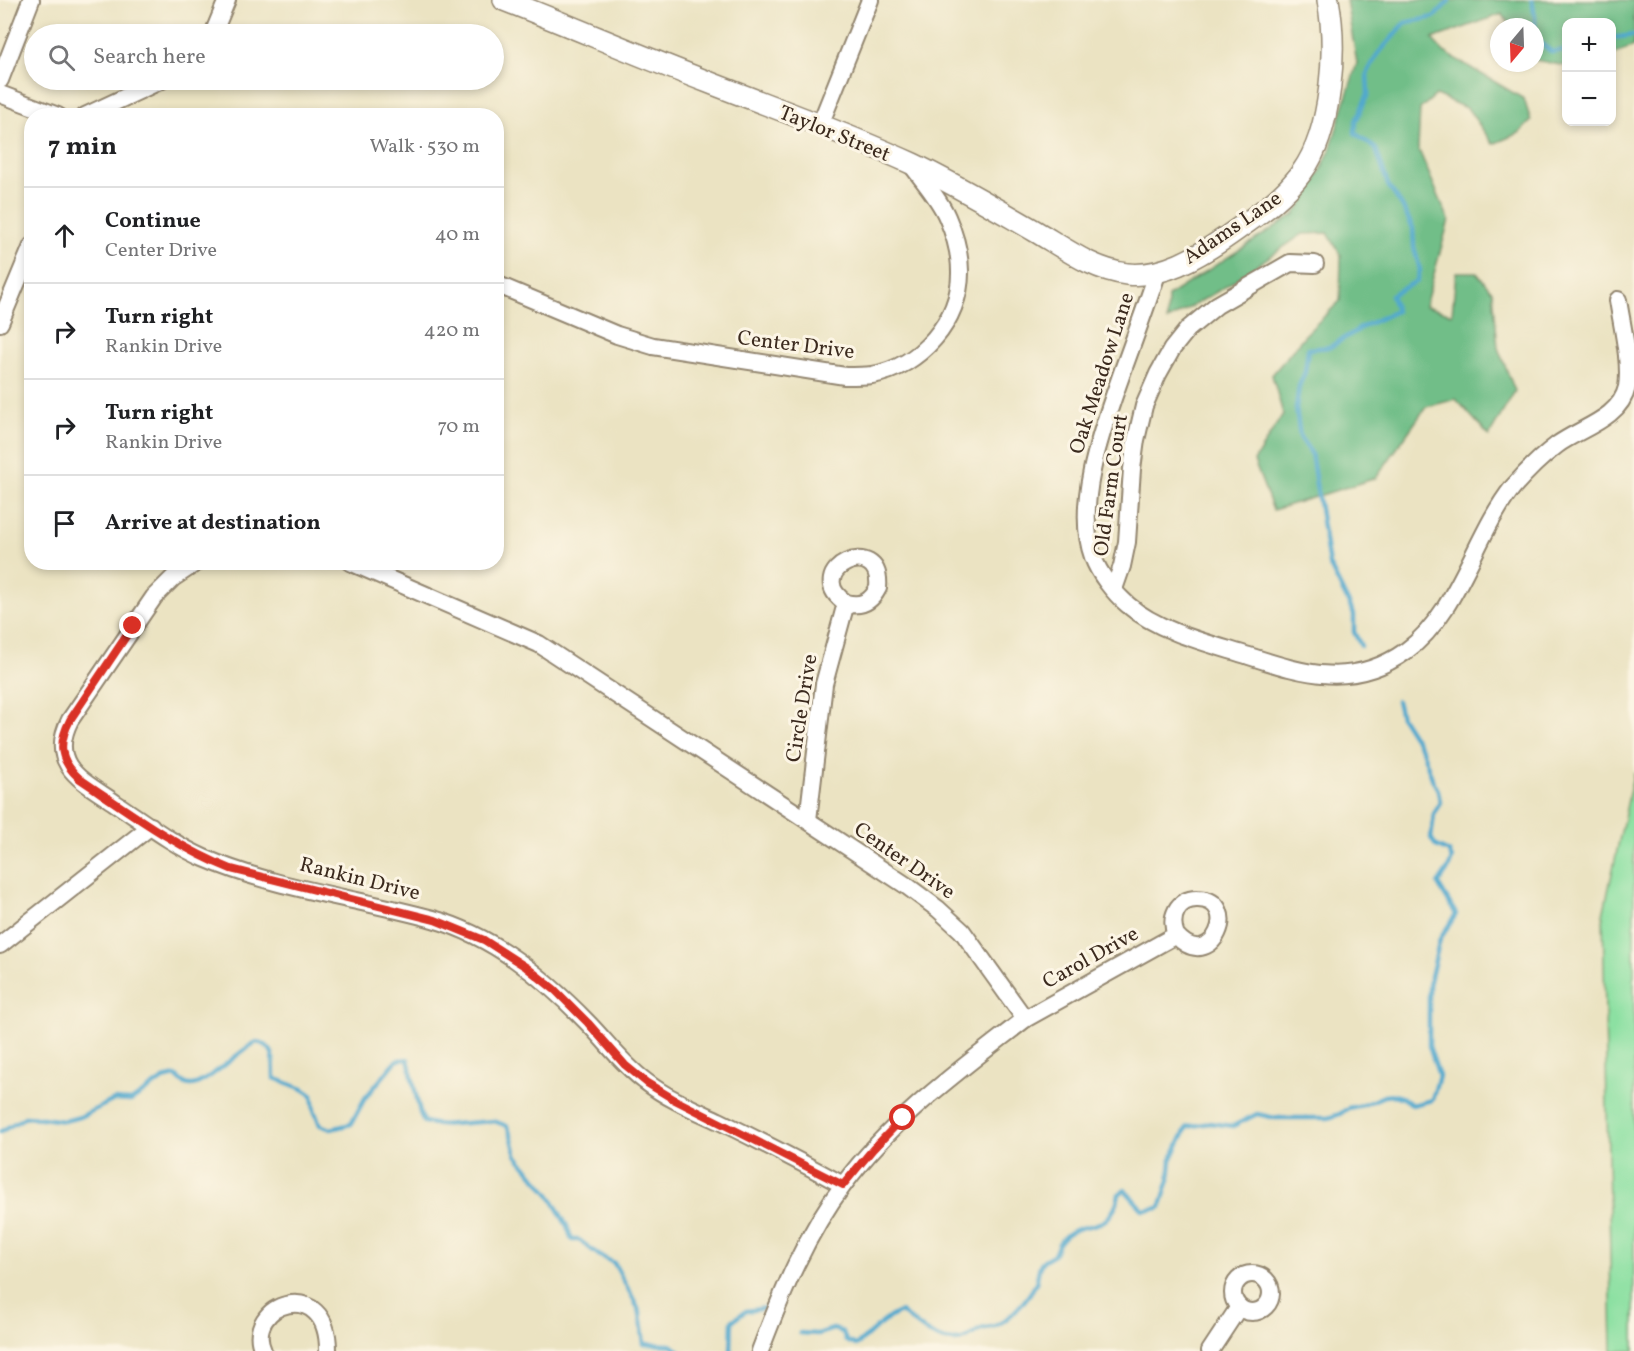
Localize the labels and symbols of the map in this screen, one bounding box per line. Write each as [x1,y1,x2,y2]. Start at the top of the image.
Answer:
north arrow [1490,18,1544,72]
street label: Taylor Street [774,99,894,170]
street label: Adams Lane [1178,185,1288,272]
street label: Oak Meadow Lane [1063,289,1142,458]
street label: Center Drive [736,324,856,367]
street label: Old Farm Court [1087,412,1136,558]
route end [119,612,145,638]
street label: Circle Drive [780,652,825,765]
street label: Center Drive [848,816,961,907]
street label: Rankin Drive [296,850,423,908]
street label: Carol Drive [1037,920,1144,997]
route start [889,1104,915,1130]

